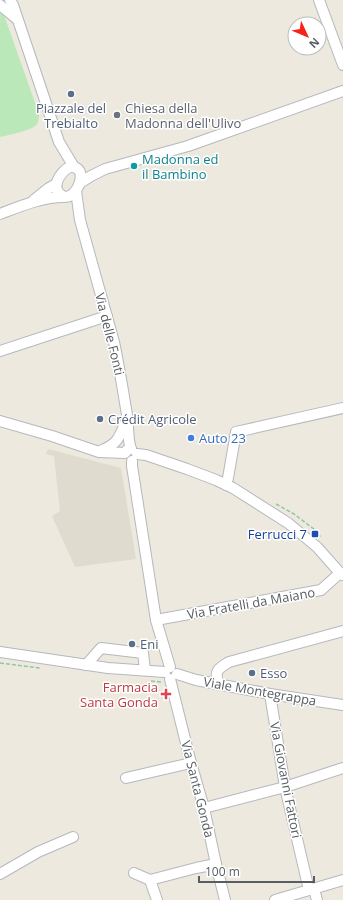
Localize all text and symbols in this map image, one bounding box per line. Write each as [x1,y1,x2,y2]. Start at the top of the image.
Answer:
north arrow [287,16,327,56]
text: N [306,35,323,52]
marker: Piazzale del Trebialto [66,89,76,99]
place label: Piazzale del Trebialto [36,99,106,132]
place label: Chiesa della Madonna dell'Ulivo [125,99,241,132]
marker: Chiesa della Madonna dell'Ulivo [112,110,122,120]
place label: Madonna ed il Bambino [142,150,219,183]
marker: Madonna ed il Bambino [129,161,139,171]
street label: Via delle Fonti [91,291,129,377]
place label: Crédit Agricole [108,410,197,428]
marker: Crédit Agricole [95,414,105,424]
place label: Auto 23 [199,429,246,447]
marker: Auto 23 [186,433,196,443]
place label: Ferrucci 7 [248,525,307,543]
marker: Ferrucci 7 [310,529,320,539]
street label: Via Fratelli da Maiano [186,583,317,623]
place label: Eni [140,635,158,653]
marker: Eni [127,639,137,649]
place label: Esso [260,664,288,682]
marker: Esso [247,668,257,678]
street label: Viale Montegrappa [202,672,318,710]
place label: Farmacia Santa Gonda [80,678,158,711]
marker: Farmacia Santa Gonda [161,689,171,699]
street label: Via Giovanni Fattori [266,720,306,840]
street label: Via Santa Gonda [177,738,219,840]
scale bar [199,858,314,884]
text: 100 m [205,863,240,880]

